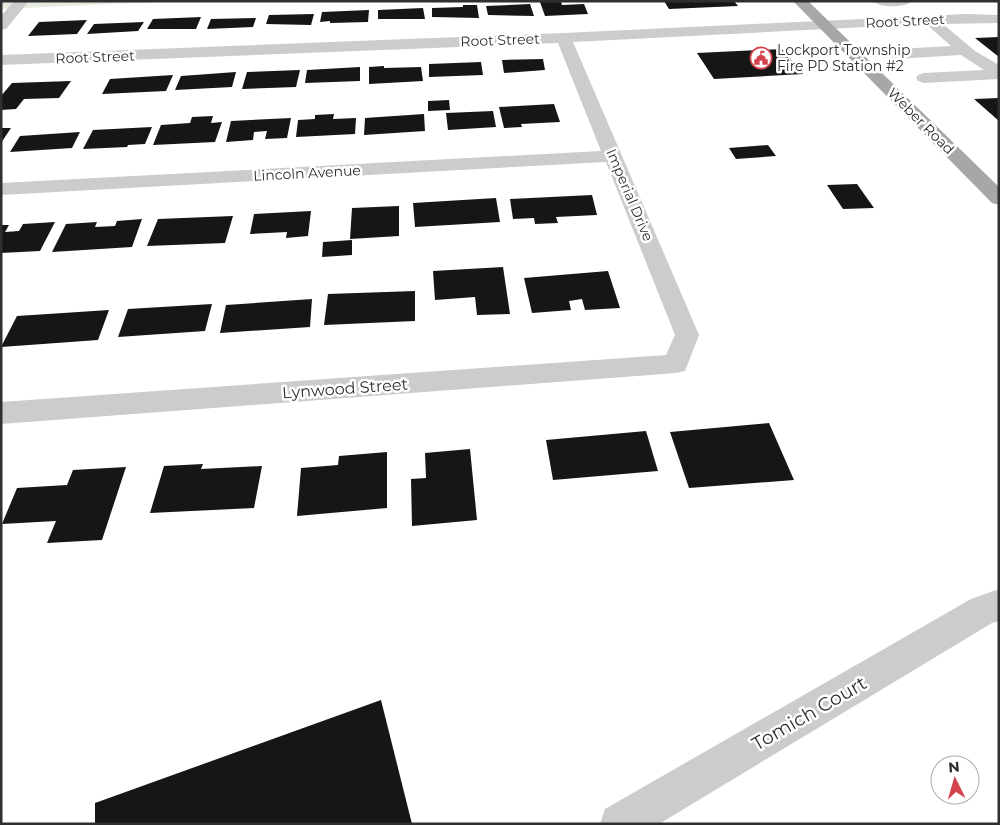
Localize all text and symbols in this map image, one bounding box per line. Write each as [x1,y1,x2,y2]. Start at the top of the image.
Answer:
street label: Root Street [865,10,945,32]
street label: Root Street [460,30,540,50]
place label: Lockport Township Fire PD Station #2 [777,41,911,75]
public building icon: Lockport Township Fire PD Station #2 [749,46,773,70]
street label: Root Street [55,47,135,67]
street label: Weber Road [884,84,958,158]
street label: Imperial Drive [602,146,658,244]
street label: Lincoln Avenue [253,161,361,185]
street label: Lynwood Street [281,375,409,402]
street label: Tomich Court [748,671,871,756]
north arrow [930,755,980,805]
text: N [947,758,960,777]

